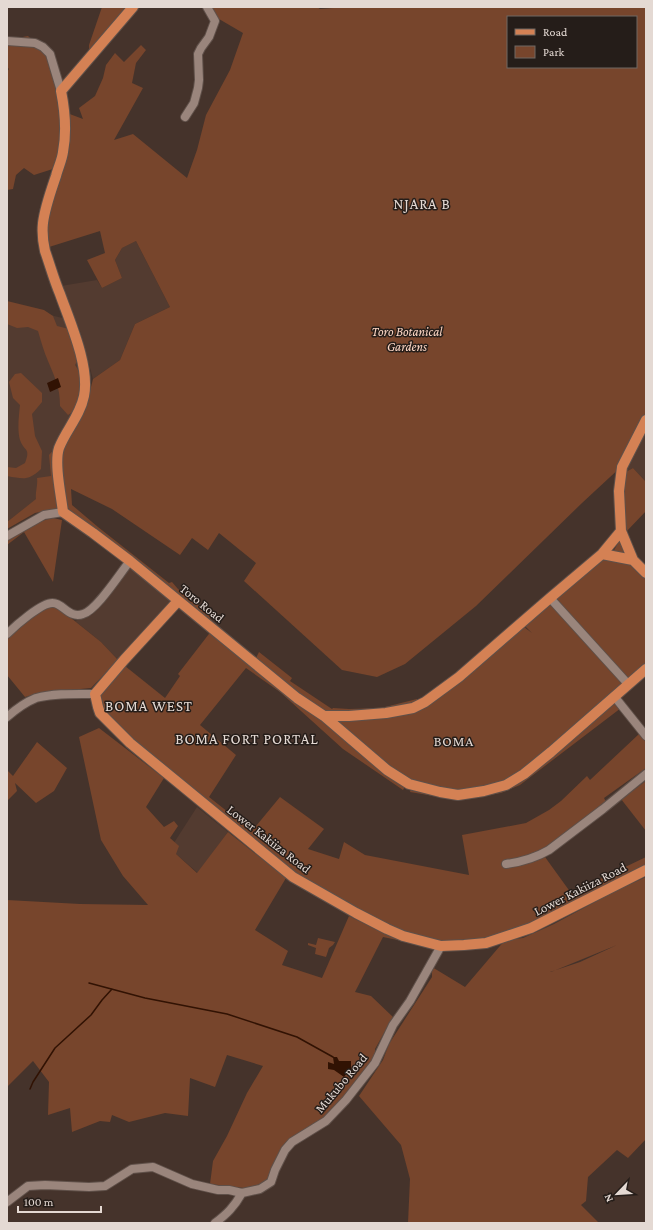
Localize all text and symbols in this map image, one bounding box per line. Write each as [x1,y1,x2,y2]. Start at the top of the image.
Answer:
legend [507,16,637,68]
text: Road [543,25,568,39]
text: Park [543,45,565,59]
district label: NJARA B [393,196,451,213]
park label: Toro Botanical Gardens [372,324,443,354]
street label: Toro Road [177,581,227,625]
district label: BOMA WEST [105,698,193,714]
district label: BOMA FORT PORTAL [175,731,319,747]
district label: BOMA [434,733,474,749]
street label: Lower Kakiiza Road [224,802,314,876]
street label: Lower Kakiiza Road [531,859,629,919]
street label: Mukubo Road [312,1050,370,1116]
north arrow [597,1174,637,1214]
scale bar [18,1188,101,1214]
text: N [601,1192,615,1204]
text: 100 m [24,1195,54,1209]

